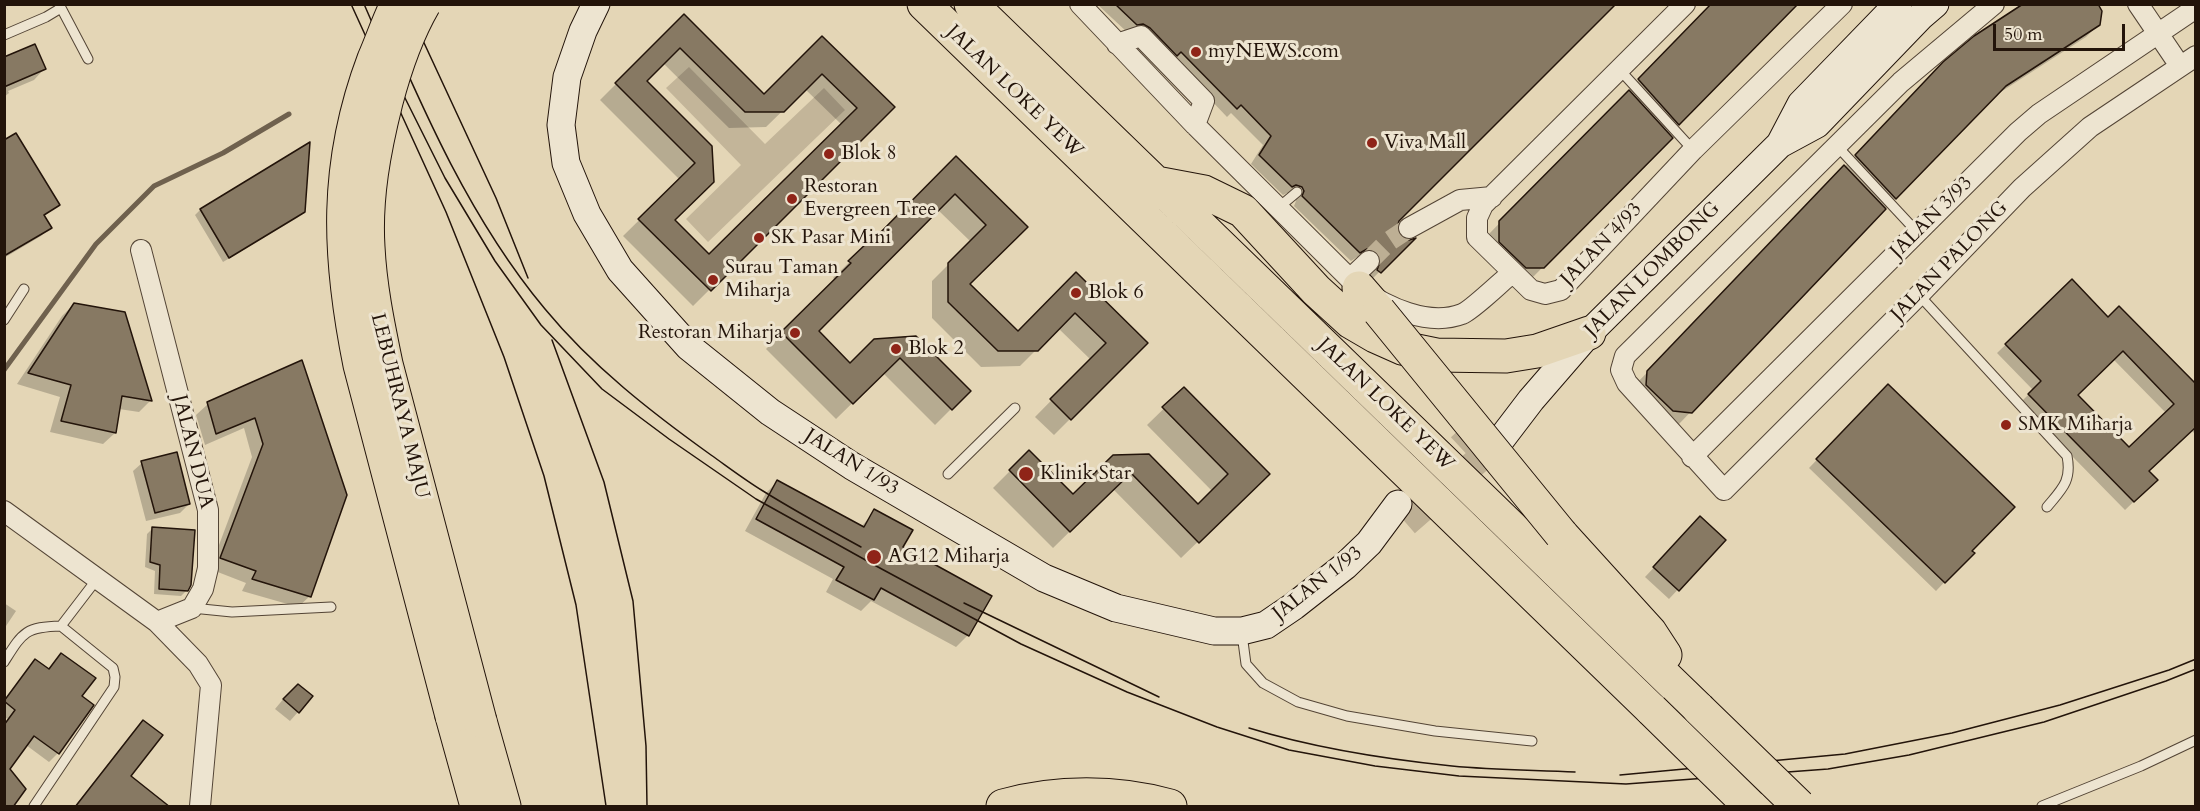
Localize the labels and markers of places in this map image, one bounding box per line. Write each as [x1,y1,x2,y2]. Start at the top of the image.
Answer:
place label: myNEWS.com [1208,40,1339,64]
marker: myNEWS.com [1189,45,1203,59]
place label: Viva Mall [1384,131,1466,155]
marker: Viva Mall [1365,136,1379,150]
place label: Blok 8 [841,142,897,166]
marker: Blok 8 [822,147,836,161]
place label: Restoran Evergreen Tree [804,175,936,222]
marker: Restoran Evergreen Tree [785,192,799,206]
place label: SK Pasar Mini [771,226,891,250]
marker: SK Pasar Mini [752,231,766,245]
place label: Surau Taman Miharja [725,256,839,303]
marker: Surau Taman Miharja [706,273,720,287]
place label: Blok 6 [1088,281,1144,305]
marker: Blok 6 [1069,286,1083,300]
place label: Restoran Miharja [638,321,783,345]
marker: Restoran Miharja [788,326,802,340]
place label: Blok 2 [908,337,964,361]
marker: Blok 2 [889,342,903,356]
place label: SMK Miharja [2018,413,2133,437]
marker: SMK Miharja [1999,418,2013,432]
place label: Klinik Star [1040,462,1131,486]
marker: Klinik Star [1017,465,1035,483]
place label: AG12 Miharja [888,545,1010,569]
marker: AG12 Miharja [865,548,883,566]

